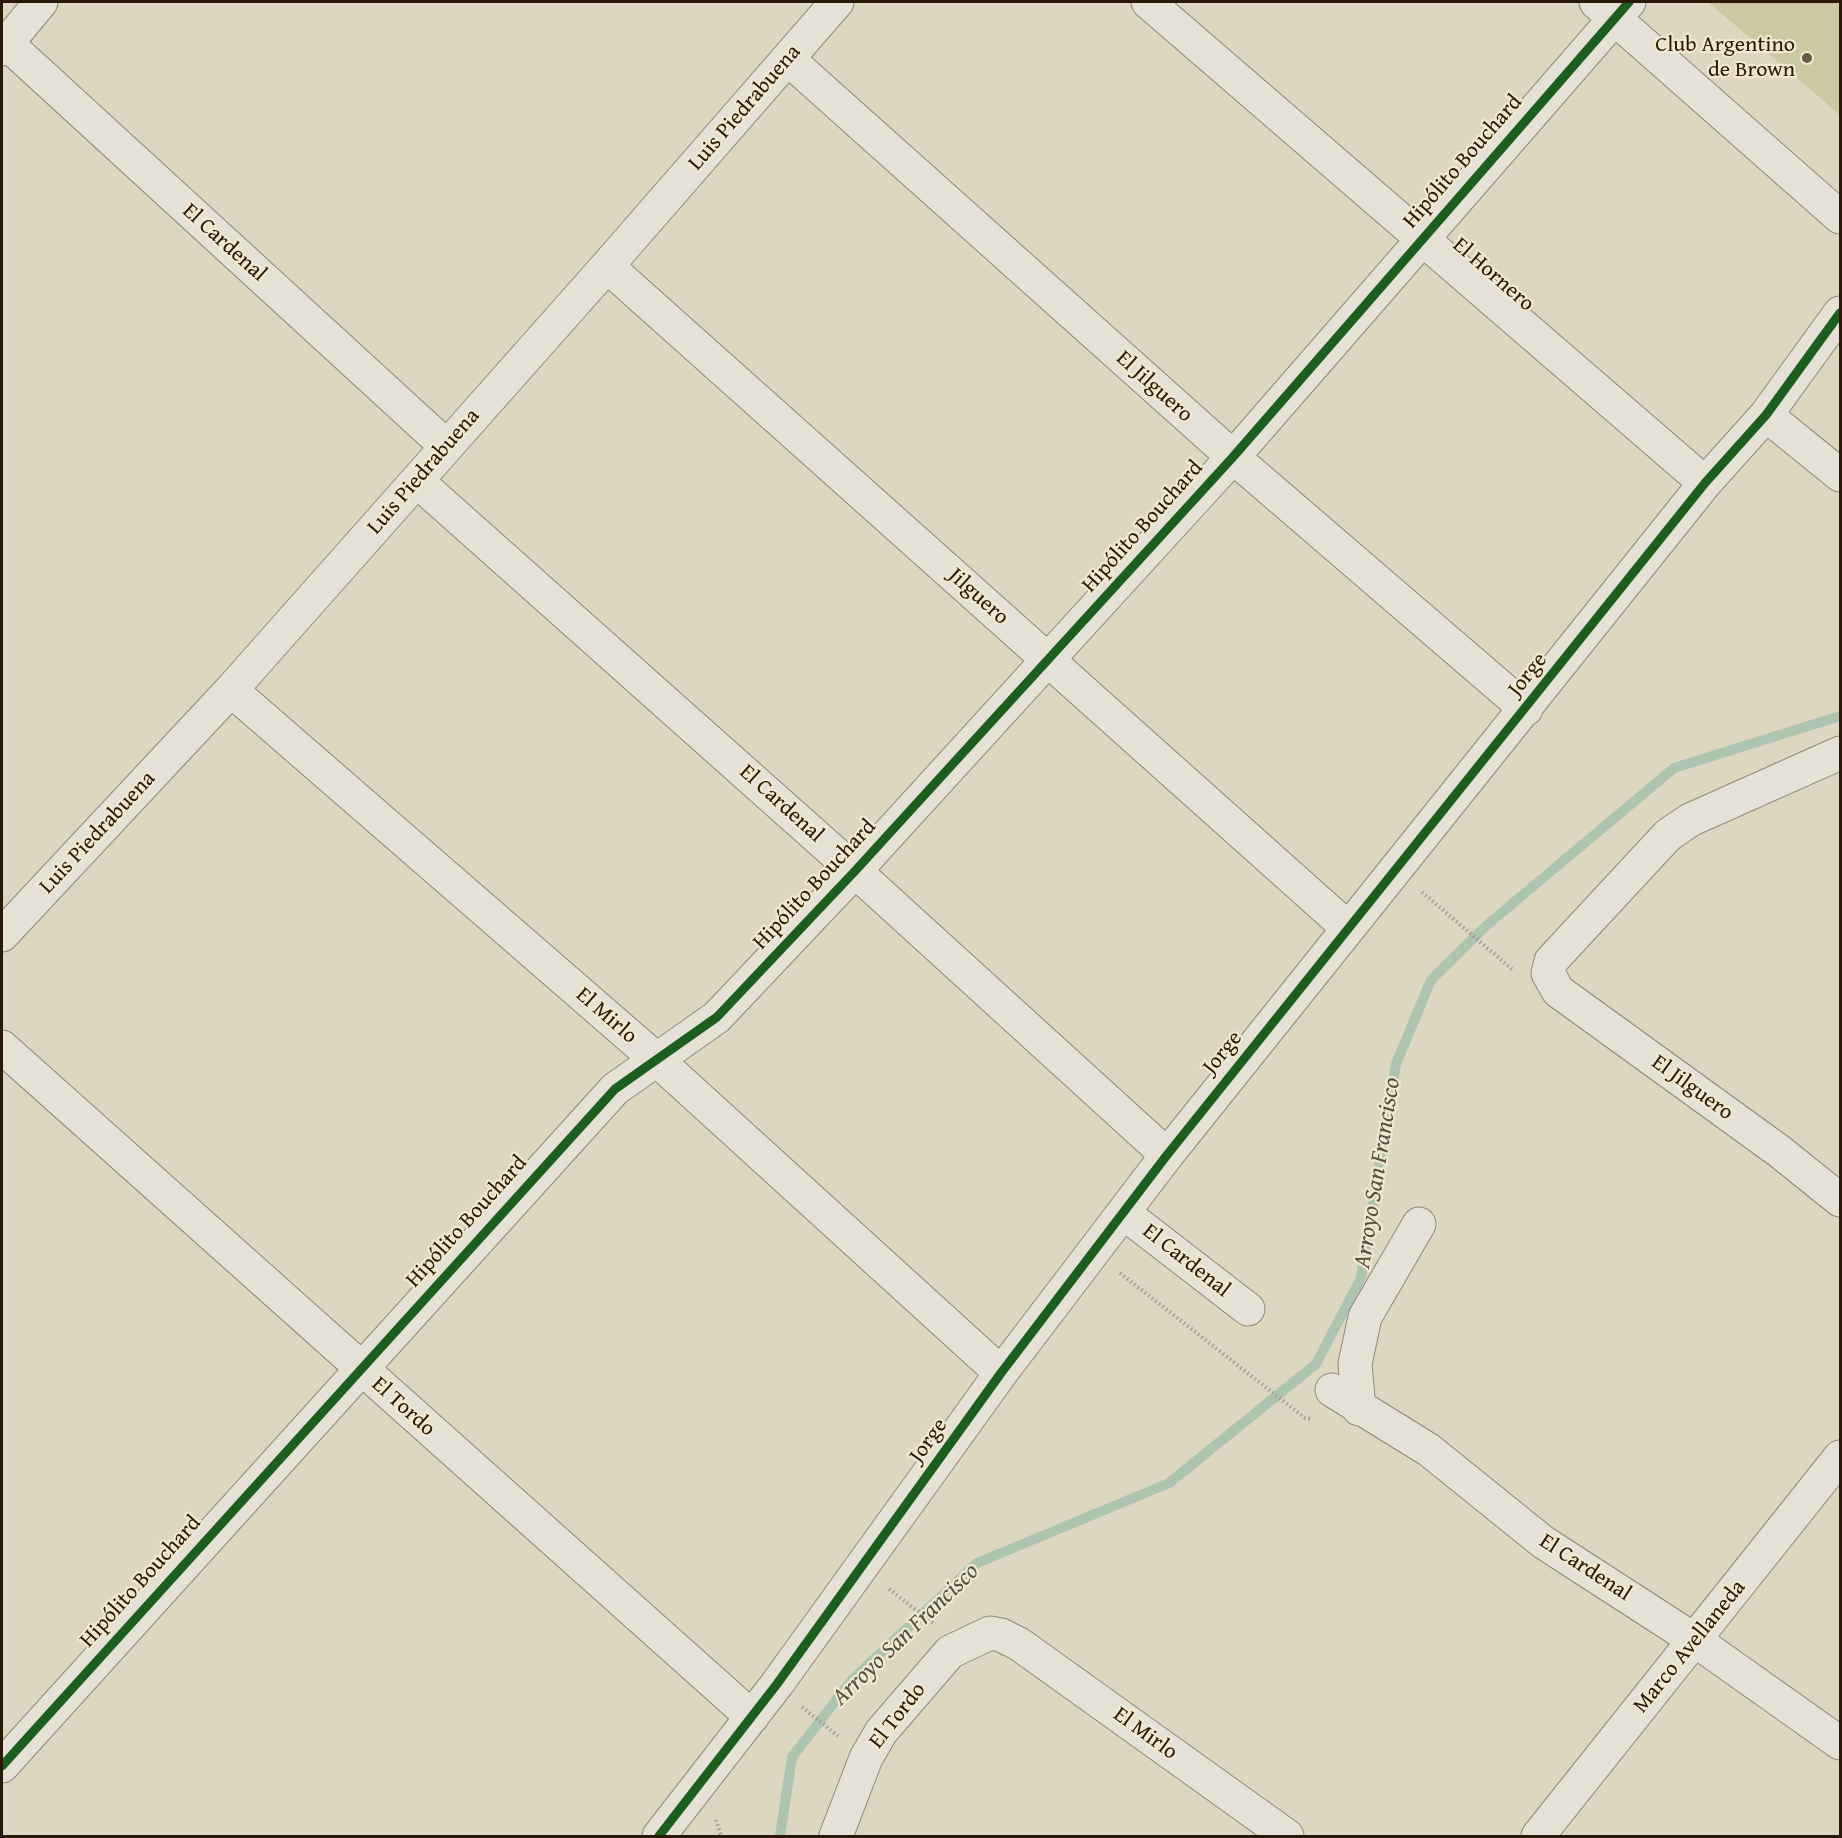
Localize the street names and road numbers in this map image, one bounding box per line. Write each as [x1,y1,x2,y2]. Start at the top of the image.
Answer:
street label: Luis Piedrabuena [683,40,807,176]
street label: Hipólito Bouchard [1398,90,1528,234]
street label: El Cardenal [176,198,272,288]
street label: El Hornero [1447,232,1539,318]
street label: El Jilguero [1110,346,1198,428]
street label: Luis Piedrabuena [362,404,486,540]
street label: Hipólito Bouchard [1077,456,1209,598]
street label: Jilguero [942,563,1014,631]
street label: Jorge [1503,648,1553,702]
street label: El Cardenal [733,759,829,849]
street label: Luis Piedrabuena [34,766,162,900]
street label: Hipólito Bouchard [748,814,882,956]
street label: El Mirlo [570,982,642,1050]
street label: Jorge [1197,1026,1249,1080]
street label: El Jilguero [1646,1050,1738,1126]
street label: Hipólito Bouchard [401,1151,533,1293]
street label: El Cardenal [1137,1218,1235,1304]
street label: El Tordo [366,1372,440,1442]
street label: Jorge [904,1414,954,1468]
street label: Hipólito Bouchard [75,1511,207,1653]
street label: El Cardenal [1534,1529,1636,1607]
street label: Marco Avellaneda [1628,1575,1752,1719]
street label: El Tordo [864,1678,932,1754]
street label: El Mirlo [1108,1702,1182,1766]

